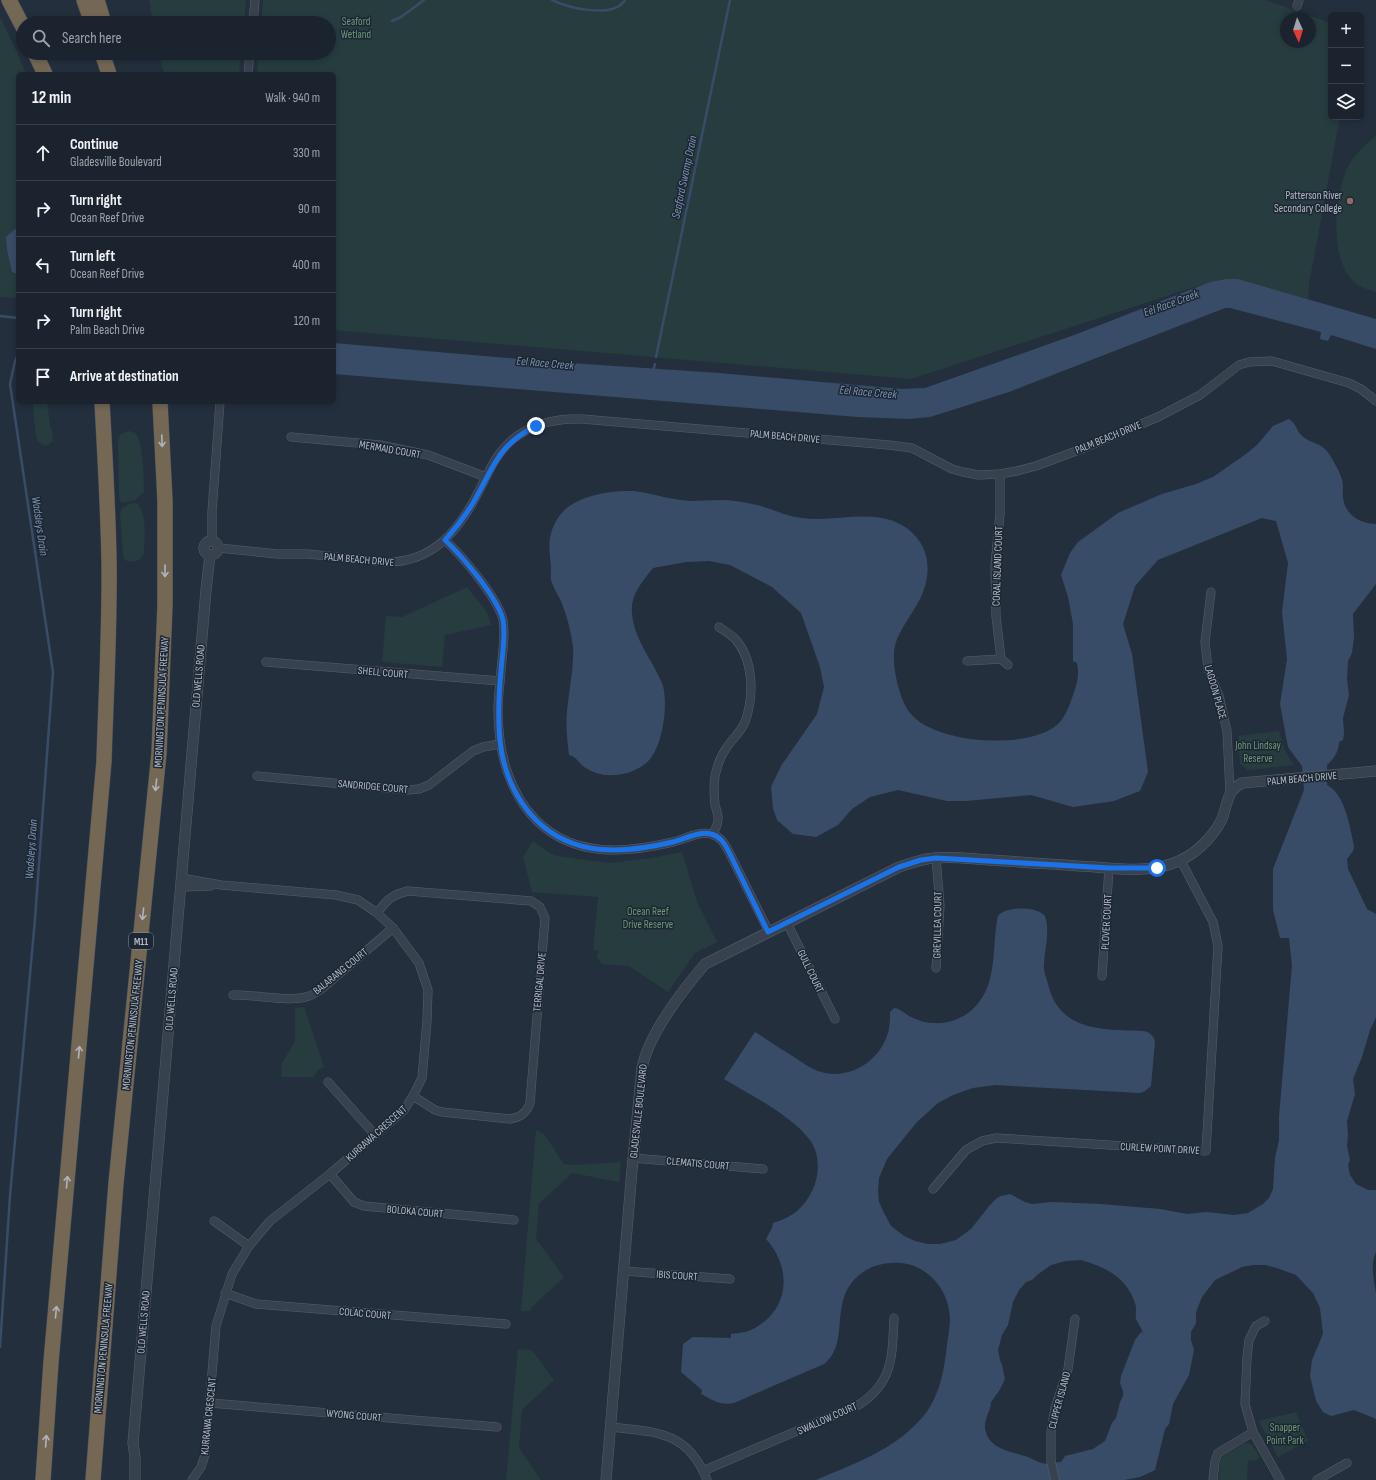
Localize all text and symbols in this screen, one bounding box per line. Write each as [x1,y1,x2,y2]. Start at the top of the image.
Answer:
north arrow [1280,12,1316,48]
map controls [1328,12,1364,120]
button: + [1328,12,1364,48]
park label: Seaford Wetland [341,15,372,41]
search box [16,16,336,60]
icon: search [30,27,52,49]
text: Search here [62,29,122,48]
button: − [1328,48,1364,84]
button: layers [1328,84,1364,120]
text: 12 min [32,88,71,108]
text: Walk · 940 m [265,90,320,106]
water label: Seaford Swamp Drain [668,134,701,220]
text: Continue [70,135,119,154]
icon: ahead [32,142,54,164]
text: 330 m [293,145,320,161]
text: Gladesville Boulevard [70,154,162,170]
place label: Patterson River Secondary College [1274,189,1342,215]
text: Turn right [70,191,122,210]
marker: Patterson River Secondary College [1345,196,1355,206]
icon: right [32,198,54,220]
text: 90 m [298,201,320,217]
text: Ocean Reef Drive [70,210,144,226]
text: Turn left [70,247,115,266]
icon: left [32,254,54,276]
text: 400 m [293,257,320,273]
text: Ocean Reef Drive [70,266,144,282]
water label: Eel Race Creek [1142,286,1201,320]
text: Turn right [70,303,122,322]
icon: right [32,310,54,332]
text: 120 m [294,313,320,329]
text: Palm Beach Drive [70,322,145,338]
water label: Eel Race Creek [516,354,575,374]
icon: arrive [32,366,54,388]
text: Arrive at destination [70,367,179,386]
water label: Eel Race Creek [839,383,898,403]
route end [527,417,545,435]
street label: PALM BEACH DRIVE [1073,418,1143,457]
street label: PALM BEACH DRIVE [749,427,821,446]
one-way arrow [158,434,166,447]
street label: MERMAID COURT [358,438,422,461]
water label: Wadsleys Drain [28,495,51,557]
street label: CORAL ISLAND COURT [990,525,1005,606]
street label: PALM BEACH DRIVE [323,550,395,569]
one-way arrow [161,564,169,577]
street label: MORNINGTON PENINSULA FREEWAY [152,636,171,768]
street label: OLD WELLS ROAD [189,644,208,708]
street label: SHELL COURT [357,664,409,681]
street label: LAGOON PLACE [1202,664,1229,721]
park label: John Lindsay Reserve [1234,739,1282,765]
street label: PALM BEACH DRIVE [1266,769,1338,788]
street label: SANDRIDGE COURT [337,777,409,796]
one-way arrow [152,778,160,791]
water label: Wadsleys Drain [22,819,41,879]
route start [1148,859,1166,877]
street label: GREVILLEA COURT [930,891,945,959]
street label: PLOVER COURT [1099,893,1114,950]
park label: Ocean Reef Drive Reserve [623,905,673,931]
one-way arrow [140,907,147,920]
road number: M11 [129,933,153,949]
street label: BALARANG COURT [310,945,371,997]
street label: GULL COURT [795,948,827,995]
street label: TERRIGAL DRIVE [530,952,549,1012]
street label: MORNINGTON PENINSULA FREEWAY [119,959,146,1091]
street label: OLD WELLS ROAD [162,967,181,1031]
one-way arrow [75,1046,82,1059]
street label: GLADESVILLE BOULEVARD [627,1063,650,1159]
street label: KURRAWA CRESCENT [343,1102,410,1164]
street label: CURLEW POINT DRIVE [1120,1140,1200,1157]
street label: CLEMATIS COURT [666,1154,731,1173]
one-way arrow [64,1176,71,1189]
street label: BOLOKA COURT [386,1203,444,1220]
street label: IBIS COURT [656,1268,699,1283]
street label: MORNINGTON PENINSULA FREEWAY [91,1282,116,1414]
street label: OLD WELLS ROAD [134,1290,153,1354]
one-way arrow [52,1305,60,1318]
street label: COLAC COURT [338,1305,392,1322]
street label: CLIPPER ISLAND [1046,1370,1073,1430]
street label: KURRAWA CRESCENT [198,1376,219,1455]
street label: SWALLOW COURT [795,1399,860,1437]
street label: WYONG COURT [326,1407,383,1424]
park label: Snapper Point Park [1266,1421,1304,1447]
one-way arrow [42,1435,49,1448]

